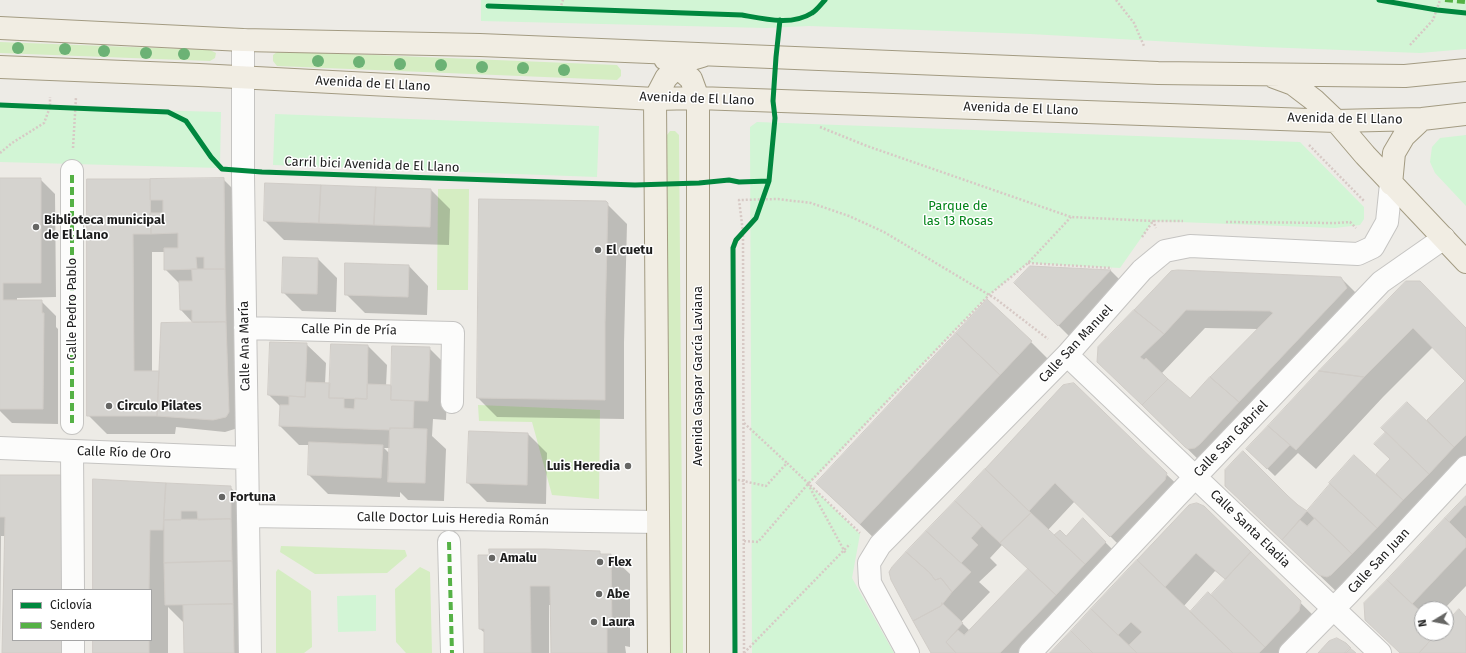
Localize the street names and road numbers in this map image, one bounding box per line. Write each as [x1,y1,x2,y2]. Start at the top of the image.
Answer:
street label: Avenida de El Llano [315,73,431,95]
street label: Avenida de El Llano [639,89,755,109]
street label: Avenida de El Llano [963,99,1079,119]
street label: Avenida de El Llano [1287,110,1403,128]
street label: Carril bici Avenida de El Llano [284,154,460,176]
street label: Calle Pedro Pablo [64,258,80,360]
street label: Avenida Gaspar García Laviana [690,286,706,466]
street label: Calle Ana María [236,301,254,391]
street label: Calle San Manuel [1036,302,1116,386]
street label: Calle Pin de Pría [301,321,397,339]
street label: Calle San Gabriel [1191,398,1271,480]
street label: Calle Río de Oro [77,444,171,462]
street label: Calle Santa Eladia [1207,487,1293,571]
street label: Calle Doctor Luis Heredia Román [357,510,549,528]
street label: Calle San Juan [1345,525,1413,597]

